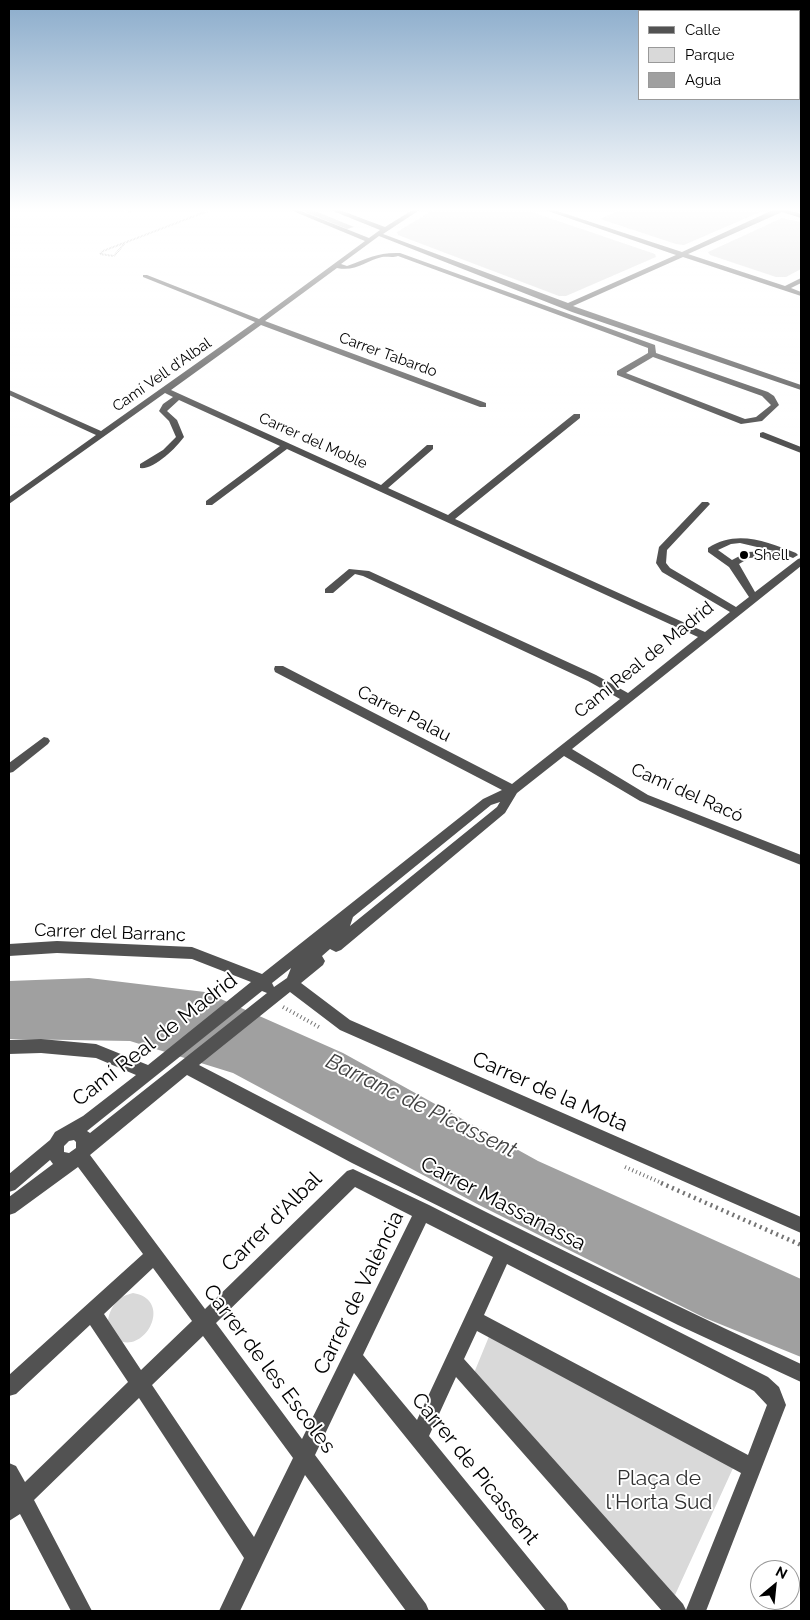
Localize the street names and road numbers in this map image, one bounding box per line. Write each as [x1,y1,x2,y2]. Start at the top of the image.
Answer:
street label: Carrer Tabardo [336,329,440,381]
street label: Camí Vell d'Albal [109,334,215,416]
street label: Carrer del Moble [256,409,370,473]
street label: Camí Real de Madrid [570,597,718,723]
street label: Carrer Palau [354,681,454,747]
street label: Camí del Racó [628,759,746,827]
street label: Carrer del Barranc [34,920,186,946]
street label: Camí Real de Madrid [68,968,242,1112]
street label: Carrer de la Mota [468,1046,632,1138]
street label: Carrer Massanassa [416,1151,590,1257]
street label: Carrer d'Albal [217,1167,327,1277]
street label: Carrer de València [309,1207,409,1379]
street label: Carrer de les Escoles [197,1280,341,1458]
street label: Carrer de Picassent [406,1388,544,1550]

